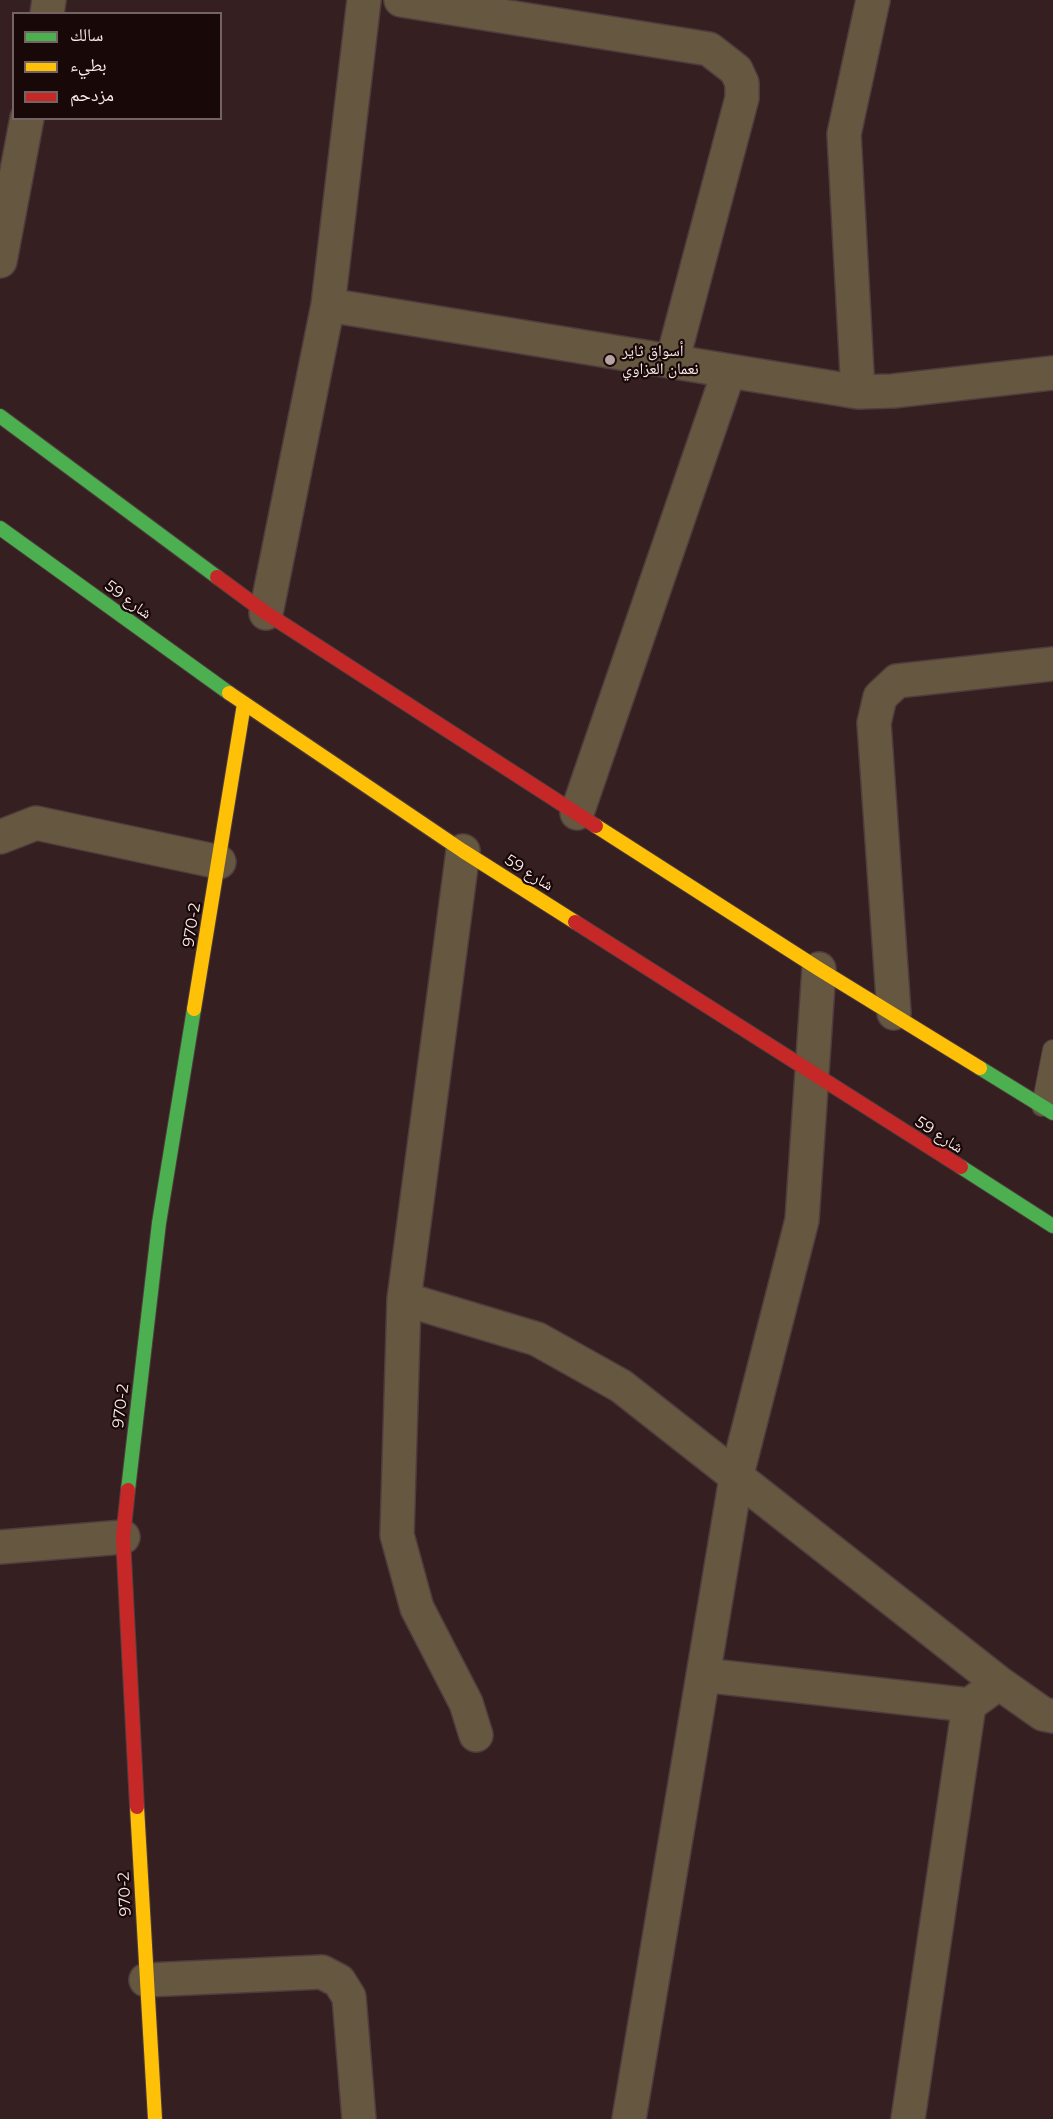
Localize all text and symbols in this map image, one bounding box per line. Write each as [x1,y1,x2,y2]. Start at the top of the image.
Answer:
legend [12,12,222,120]
text: سالك [70,24,103,46]
text: بطيء [70,54,107,76]
text: مزدحم [70,84,114,106]
place label: أسواق ثاير نعمان العزاوي [622,341,699,379]
marker: أسواق ثاير نعمان العزاوي [603,353,617,367]
street label: شارع 59 [101,577,155,623]
street label: شارع 59 [501,851,557,895]
street label: 970-2 [179,902,205,948]
street label: شارع 59 [911,1112,967,1158]
street label: 970-2 [109,1383,133,1429]
street label: 970-2 [114,1871,136,1917]

